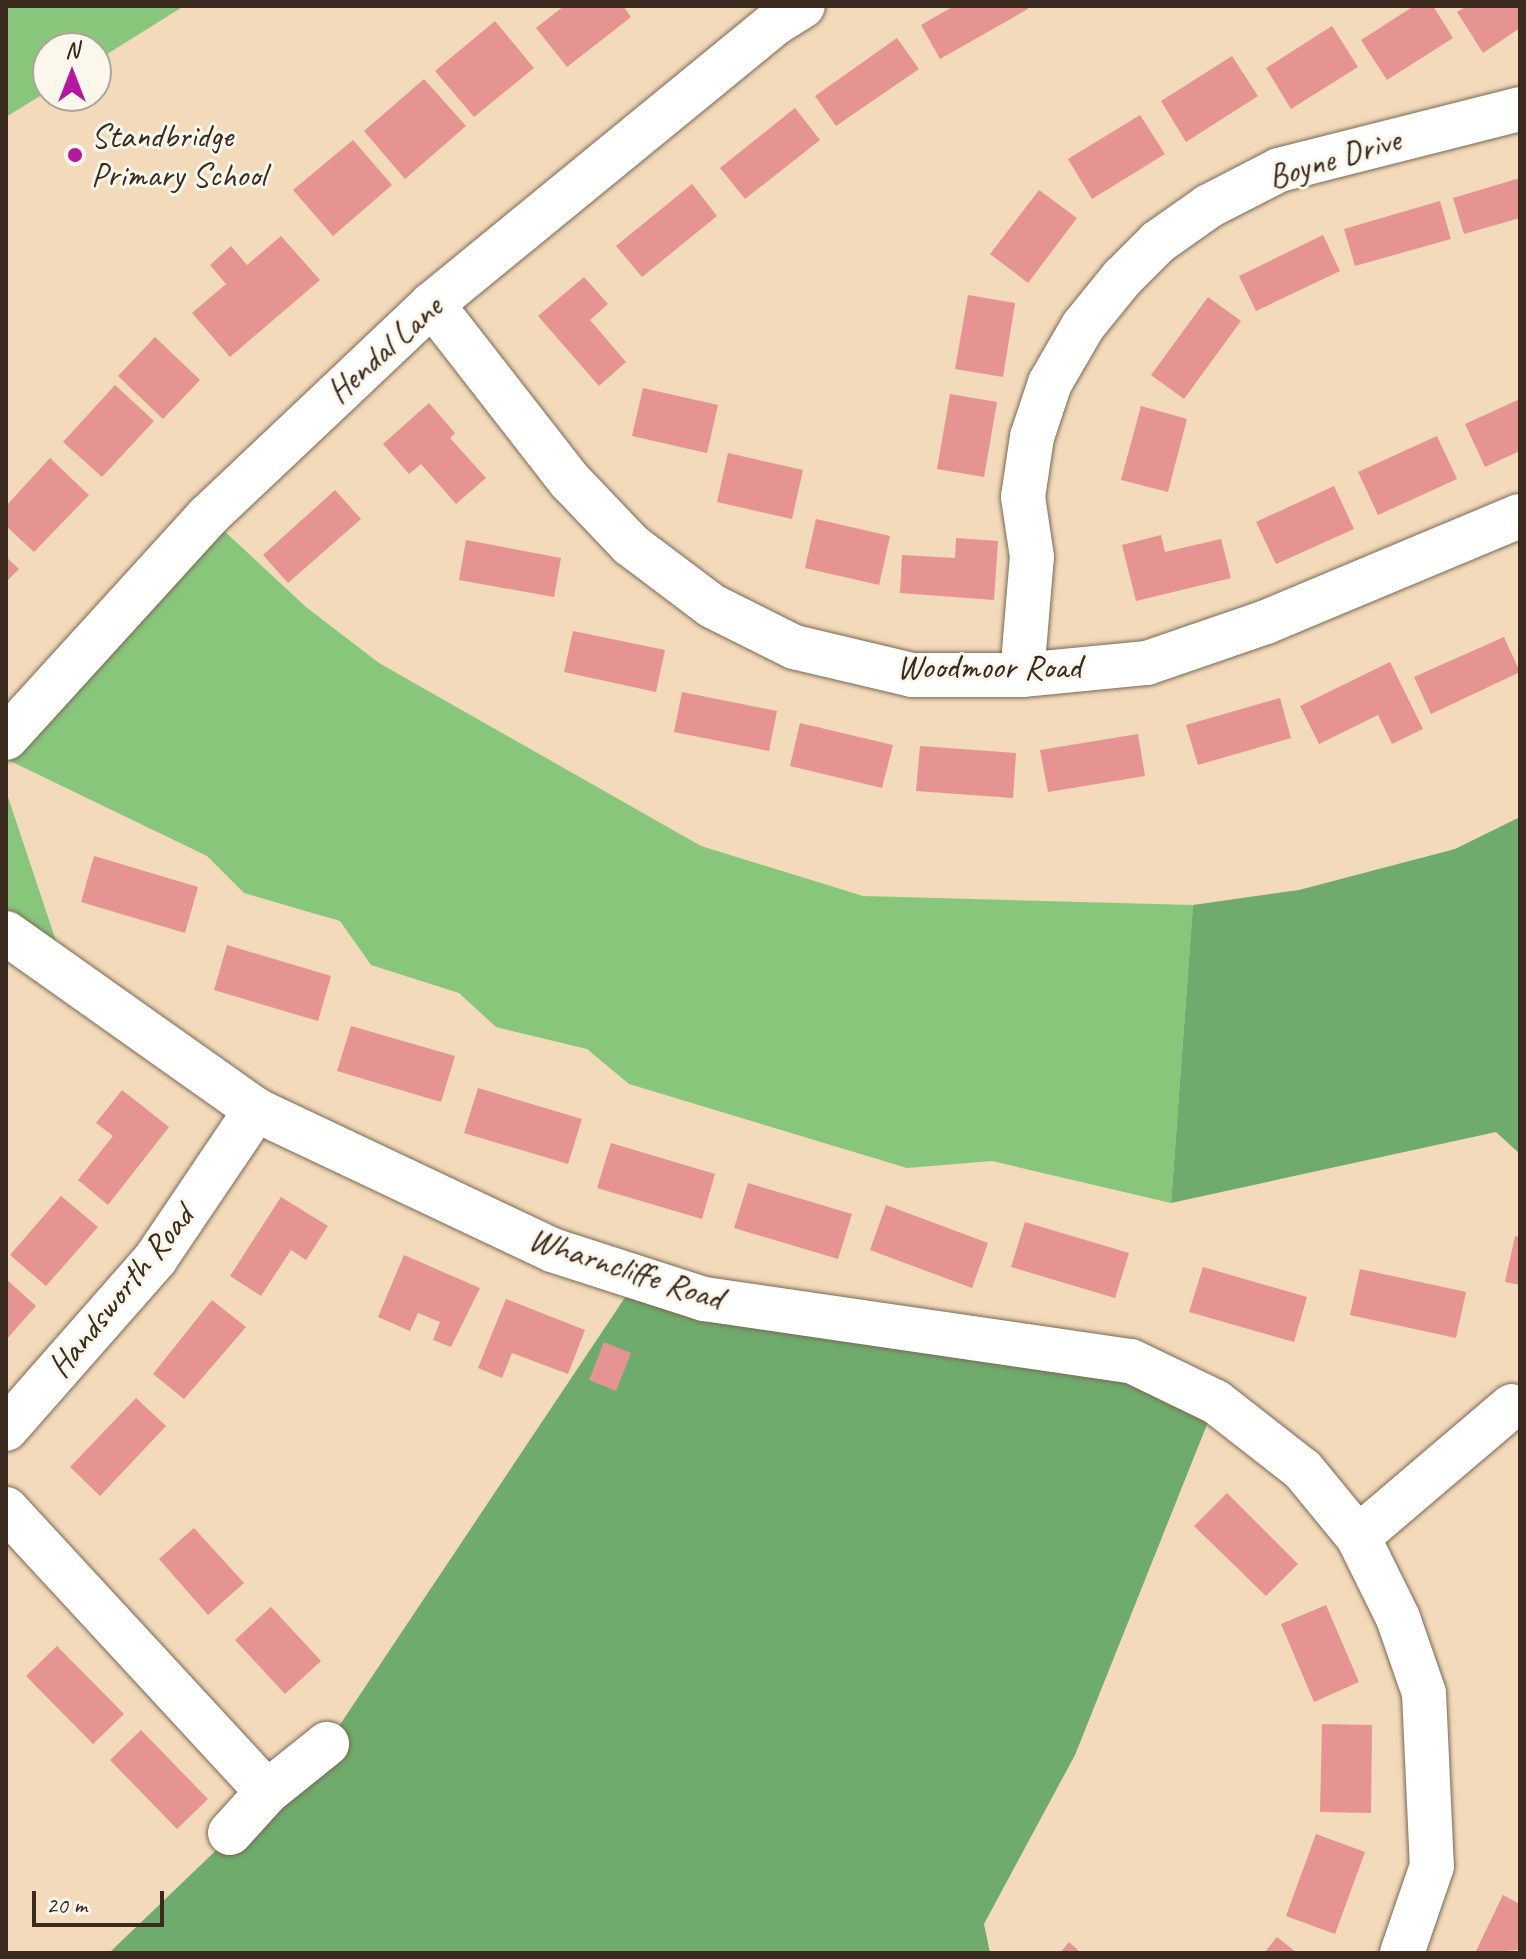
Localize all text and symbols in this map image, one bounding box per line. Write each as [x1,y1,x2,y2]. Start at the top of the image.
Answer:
north arrow [32,32,112,112]
text: N [65,36,79,64]
place label: Standbridge Primary School [91,115,265,194]
street label: Boyne Drive [1263,119,1405,197]
marker: Standbridge Primary School [66,146,84,164]
street label: Hendal Lane [318,286,450,412]
street label: Woodmoor Road [897,647,1081,687]
street label: Handsworth Road [39,1197,201,1385]
street label: Wharncliffe Road [524,1218,728,1318]
scale bar [36,1875,168,1925]
text: 20 m [46,1890,87,1920]

